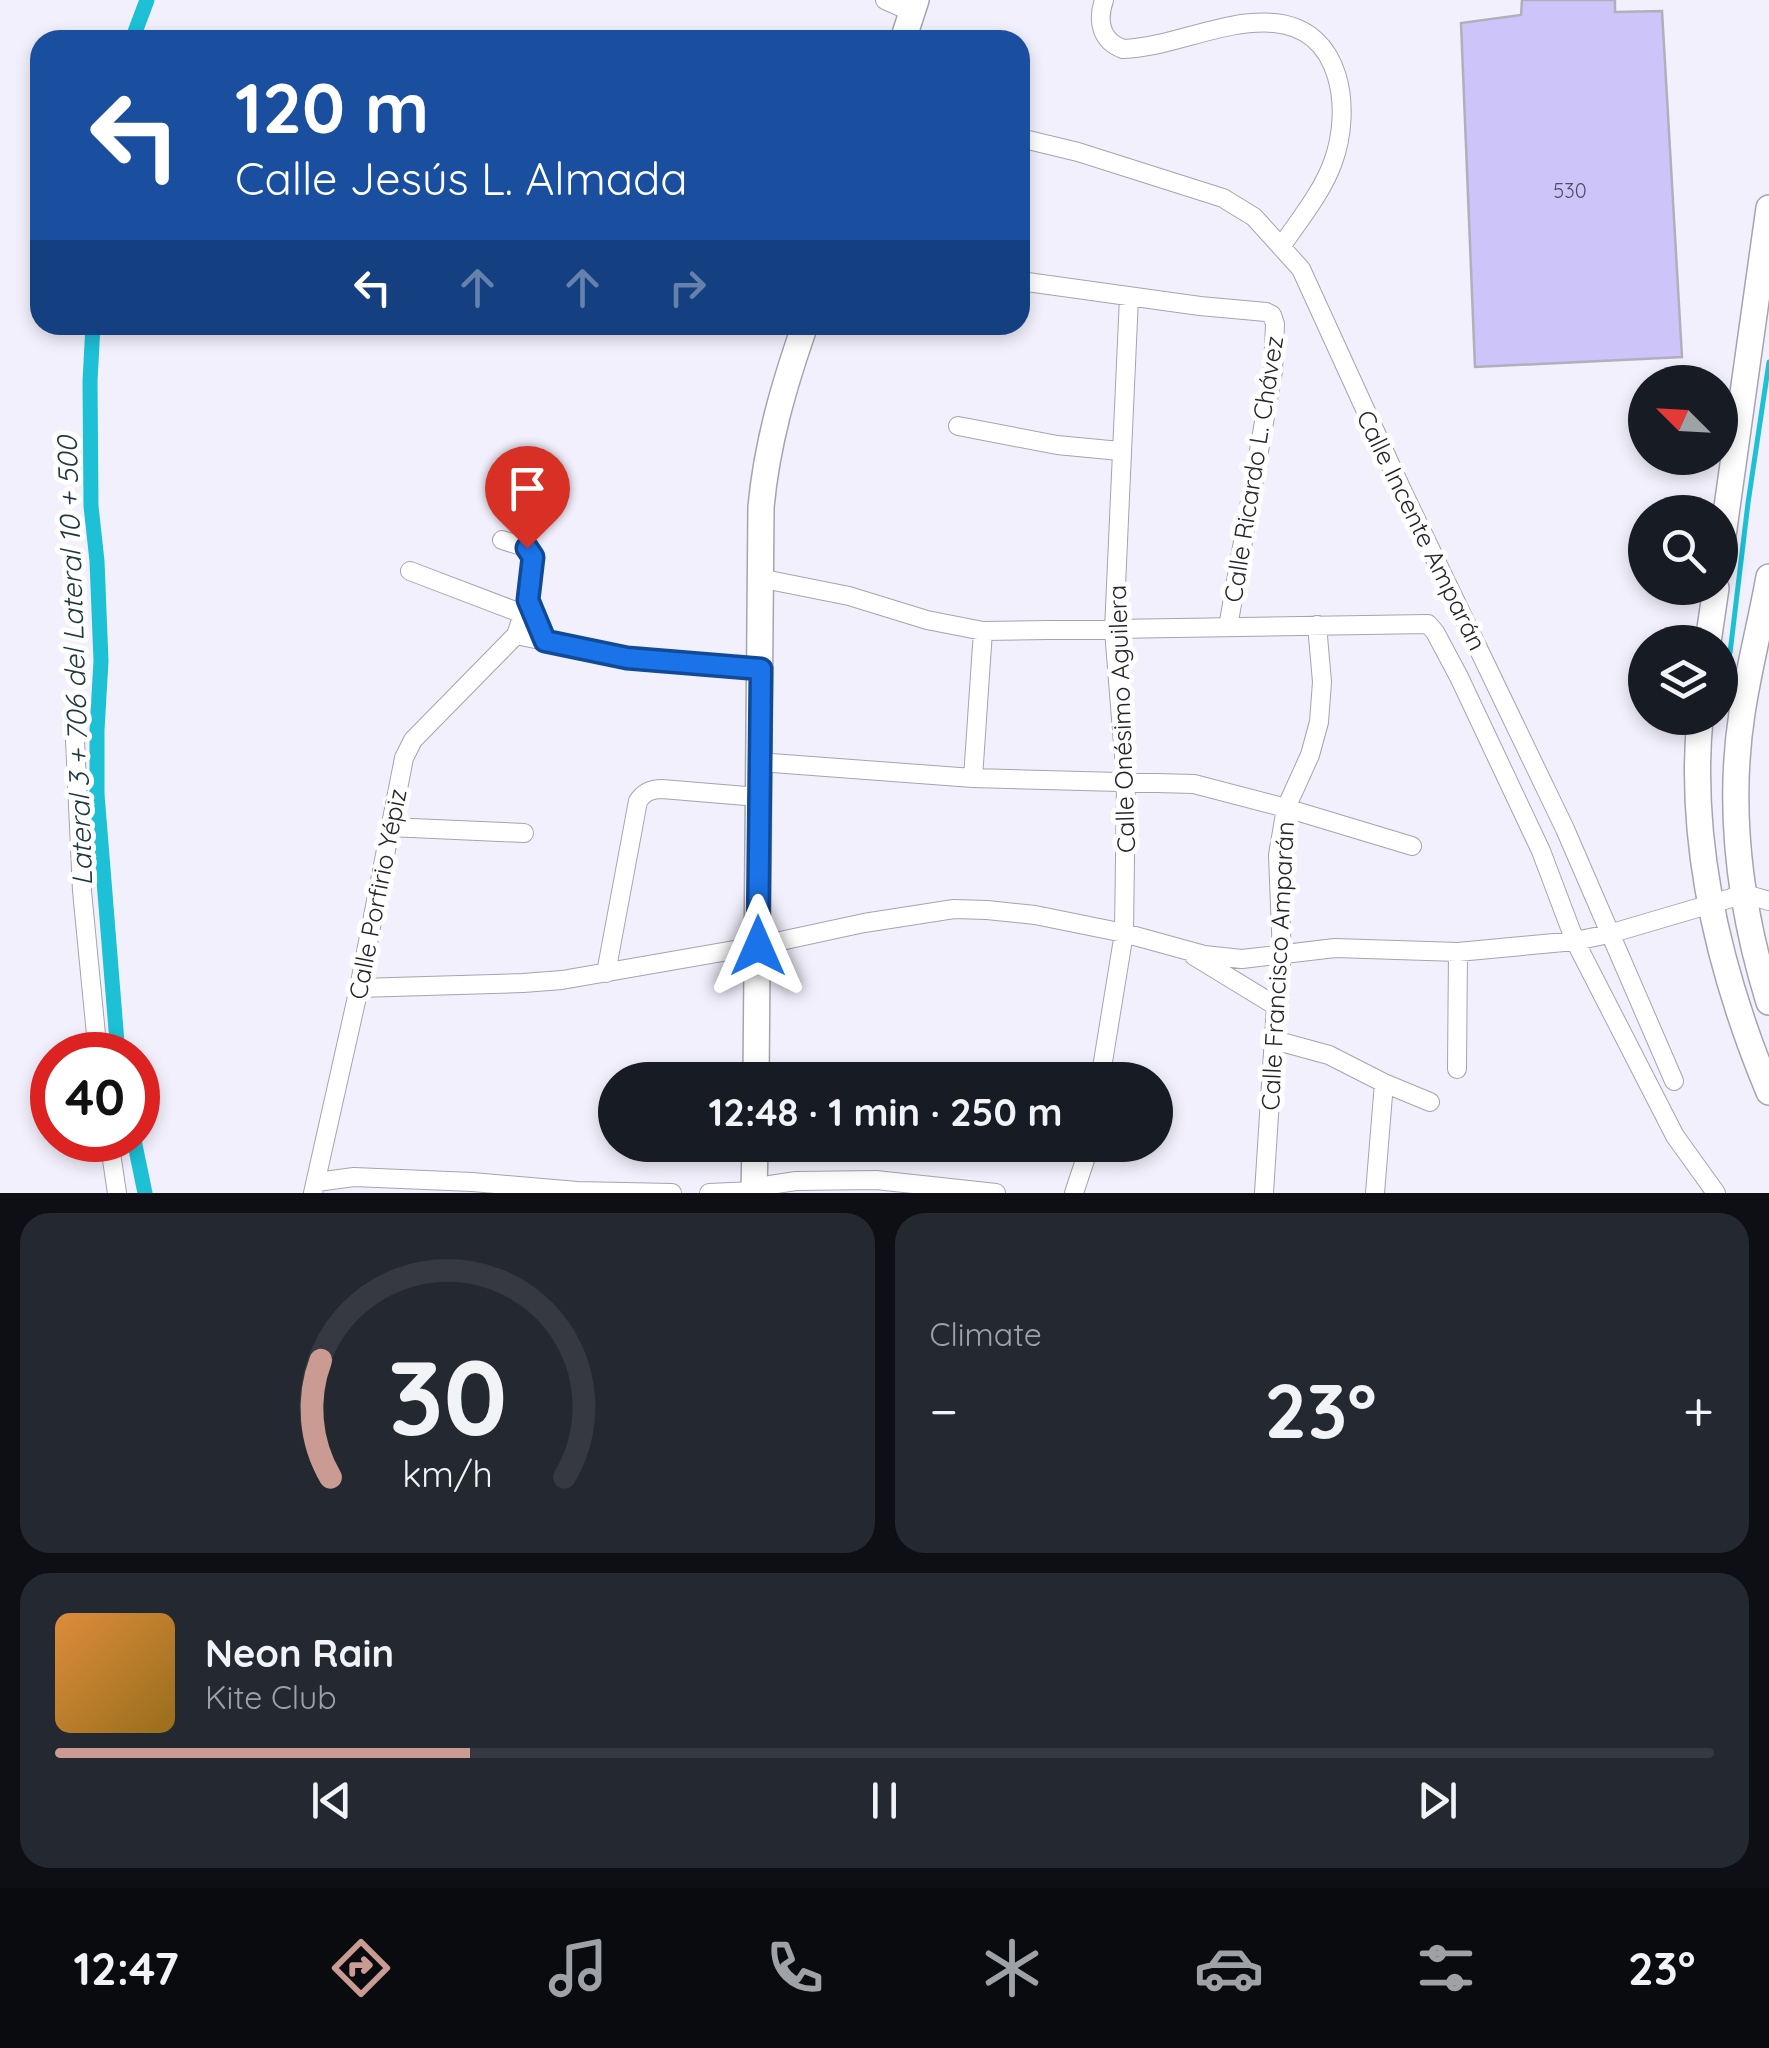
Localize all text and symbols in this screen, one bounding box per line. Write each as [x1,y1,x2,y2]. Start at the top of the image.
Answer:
text: 120 m [235,63,429,151]
icon: left [70,70,200,200]
text: Calle Jesús L. Almada [235,150,688,206]
house number: 530 [1553,178,1587,203]
icon: left [345,260,400,315]
icon: ahead [450,260,505,315]
icon: ahead [555,260,610,315]
icon: right [660,260,715,315]
street label: Calle Ricardo L. Chávez [1217,334,1289,604]
north arrow [1628,365,1738,475]
map controls [1628,365,1738,735]
street label: Calle Incente Amparán [1350,405,1494,655]
water label: Lateral 3 + 706 del Lateral 10 + 500 [49,433,99,886]
pin [485,446,570,549]
icon: arrive [500,461,555,516]
button: search [1628,495,1738,605]
street label: Calle Onésimo Aguilera [1101,584,1141,854]
button: layers [1628,625,1738,735]
street label: Calle Porfirio Yépiz [341,786,413,1002]
street label: Calle Francisco Amparán [1254,821,1300,1111]
position arrow [706,894,810,998]
speed limit sign: 40 [30,1032,160,1162]
text: 12:48 · 1 min · 250 m [709,1088,1062,1136]
text: Climate [930,1314,1042,1354]
text: 30 [387,1331,507,1461]
text: 23° [1264,1363,1377,1457]
text: − [930,1376,958,1445]
text: + [1683,1376,1714,1445]
text: km/h [402,1451,493,1496]
text: Neon Rain [205,1629,394,1677]
text: Kite Club [205,1677,337,1717]
icon: previous [304,1773,359,1828]
icon: pause [857,1773,912,1828]
icon: next [1410,1773,1465,1828]
icon: directions [326,1933,396,2003]
icon: music [543,1933,613,2003]
icon: phone [760,1933,830,2003]
icon: climate [977,1933,1047,2003]
icon: car [1194,1933,1264,2003]
icon: filters [1411,1933,1481,2003]
text: 12:47 [74,1940,179,1996]
text: 23° [1628,1940,1695,1996]

